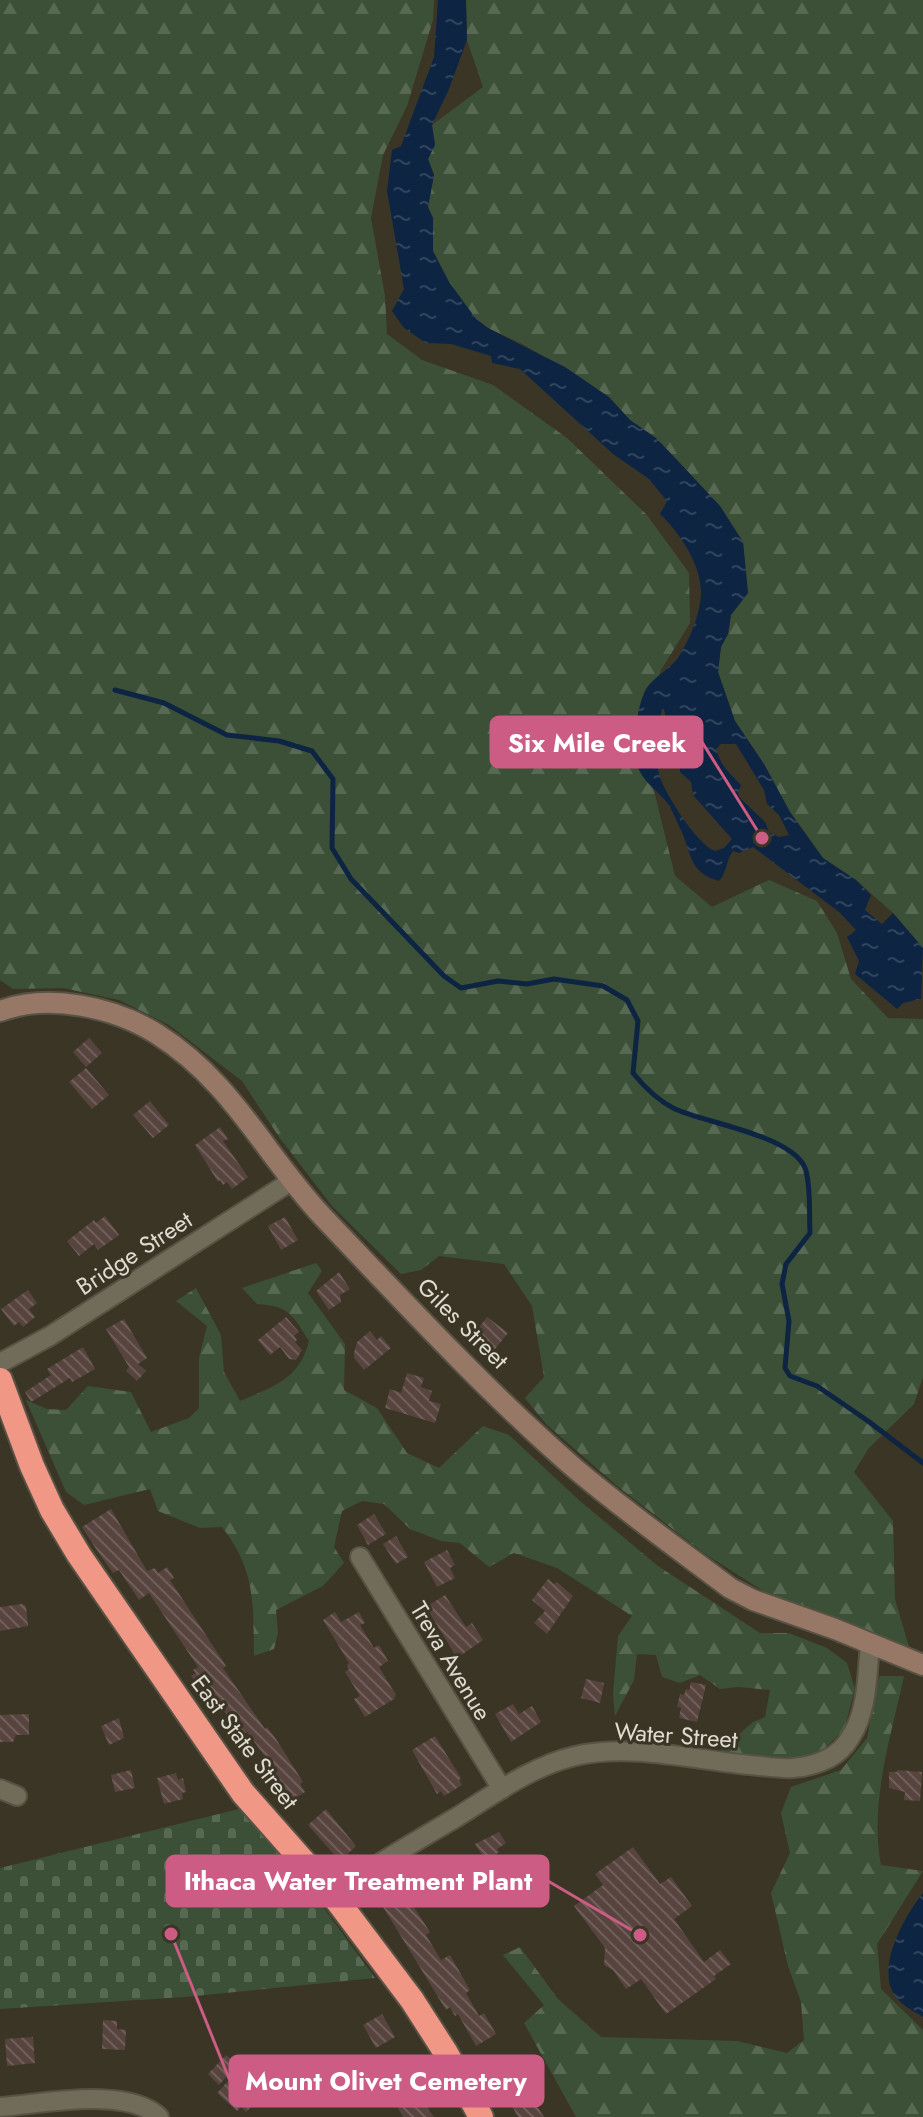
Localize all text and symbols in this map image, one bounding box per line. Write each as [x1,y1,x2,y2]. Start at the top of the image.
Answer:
callout: Six Mile Creek [491,717,702,767]
text: Six Mile Creek [508,724,686,762]
street label: Bridge Street [69,1202,199,1304]
street label: Giles Street [409,1269,517,1377]
street label: Treva Avenue [402,1595,500,1727]
street label: East State Street [183,1667,307,1817]
street label: Water Street [613,1713,739,1757]
callout: Ithaca Water Treatment Plant [167,1856,548,1906]
text: Ithaca Water Treatment Plant [184,1862,533,1900]
callout: Mount Olivet Cemetery [230,2056,543,2106]
text: Mount Olivet Cemetery [245,2062,527,2100]

